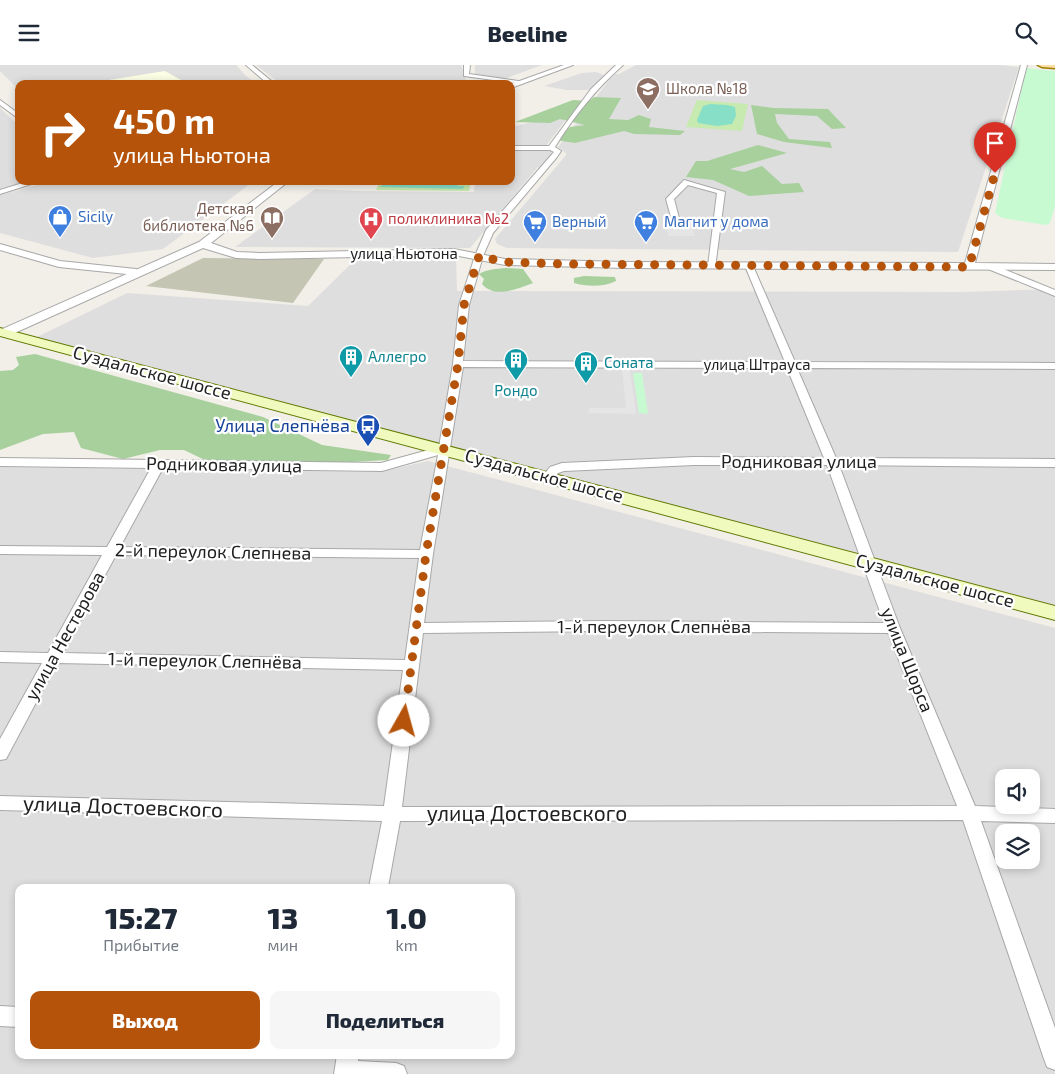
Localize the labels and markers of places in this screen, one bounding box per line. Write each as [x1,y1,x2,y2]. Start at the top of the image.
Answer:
school or university icon: Школа №18 [635,76,661,110]
place label: Школа №18 [666,79,748,97]
pin [974,122,1016,173]
place label: Детская библиотека №6 [143,199,254,234]
shop icon: Sicily [47,204,73,238]
library icon: Детская библиотека №6 [259,205,285,239]
hospital icon: поликлиника №2 [358,206,384,240]
place label: Sicily [78,207,113,225]
place label: поликлиника №2 [388,209,509,227]
supermarket icon: Верный [522,209,548,243]
supermarket icon: Магнит у дома [633,209,659,243]
place label: Верный [552,212,607,230]
place label: Магнит у дома [664,212,769,231]
building icon: Аллегро [338,344,364,378]
place label: Аллегро [368,347,427,365]
building icon: Рондо [503,347,529,381]
building icon: Соната [573,350,599,384]
place label: Соната [604,353,654,371]
place label: Рондо [494,381,538,399]
bus stop icon: Улица Слепнёва [355,413,381,447]
place label: Улица Слепнёва [215,414,350,436]

